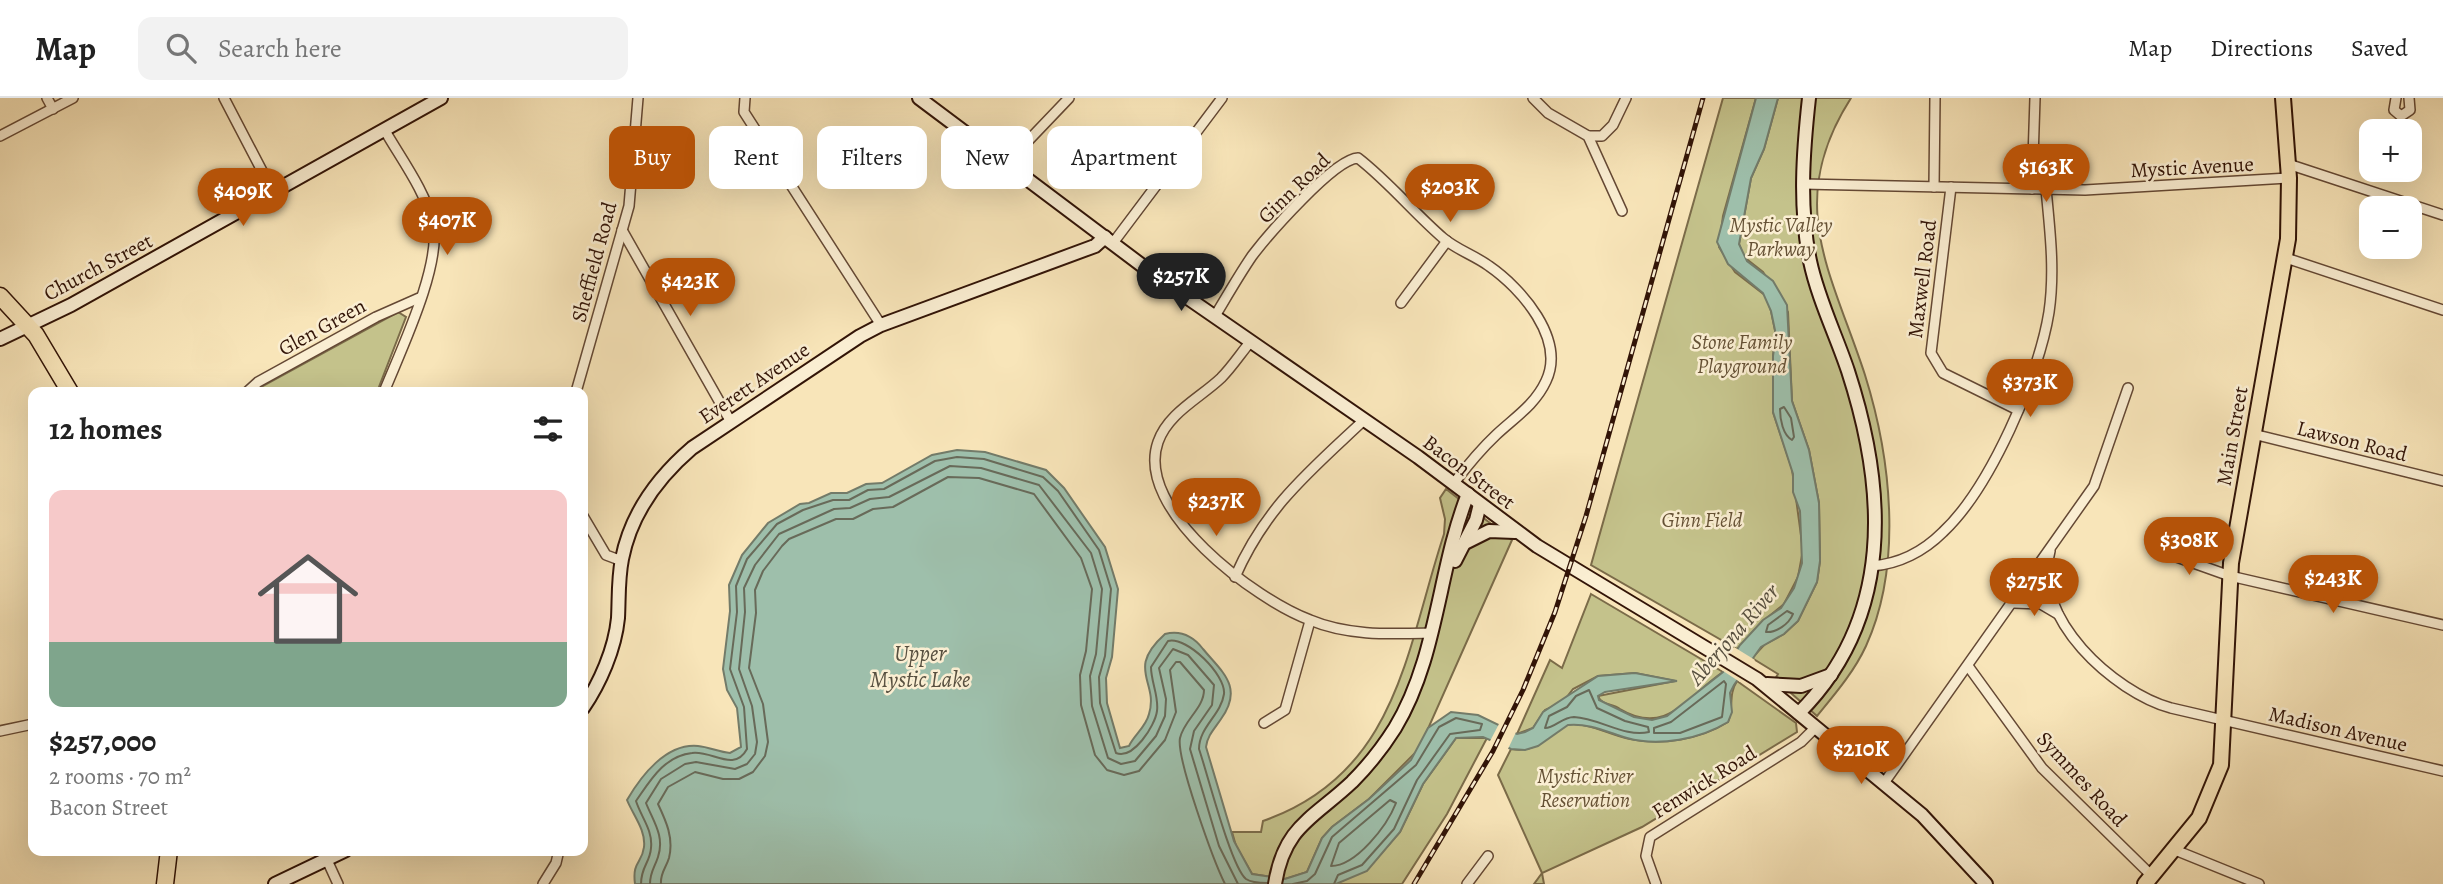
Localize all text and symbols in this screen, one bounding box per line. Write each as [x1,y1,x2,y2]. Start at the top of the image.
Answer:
search box [138,17,628,80]
text: Map [35,26,96,71]
icon: search [162,29,200,67]
text: Search here [218,31,342,66]
text: Map [2128,32,2172,64]
text: Directions [2210,32,2313,64]
text: Saved [2351,32,2408,64]
map controls [2359,119,2422,259]
button: + [2359,119,2422,182]
chip: Buy [609,126,695,189]
chip: Rent [709,126,803,189]
chip: Filters [817,126,927,189]
chip: New [941,126,1033,189]
chip: Apartment [1047,126,1202,189]
pin: $163K [1997,144,2095,204]
street label: Ginn Road [1252,146,1337,229]
street label: Mystic Avenue [2130,150,2254,184]
text: $163K [2019,151,2073,182]
pin: $203K [1401,164,1499,224]
pin: $409K [194,169,292,228]
text: $203K [1421,171,1479,202]
text: $409K [214,175,272,206]
button: − [2359,196,2422,259]
pin: $407K [398,198,496,257]
street label: Sheffield Road [564,198,624,325]
text: $407K [418,204,476,235]
park label: Mystic Valley Parkway [1730,211,1832,263]
street label: Maxwell Road [1901,217,1943,340]
street label: Church Street [39,227,157,307]
pin: $257K [1132,254,1230,313]
pin: $423K [641,258,739,318]
text: $257K [1153,260,1209,291]
text: $423K [661,265,719,296]
street label: Glen Green [273,292,371,362]
park label: Stone Family Playground [1691,328,1793,380]
street label: Everett Avenue [693,336,815,430]
pin: $373K [1981,360,2079,419]
text: $373K [2002,366,2058,397]
street label: Main Street [2209,384,2255,488]
text: 12 homes [49,409,162,449]
icon: filters [529,410,567,448]
street label: Lawson Road [2294,414,2411,468]
street label: Bacon Street [1417,428,1521,516]
pin: $237K [1167,478,1265,538]
text: $237K [1188,485,1244,516]
park label: Ginn Field [1662,506,1743,534]
pin: $308K [2140,518,2238,577]
text: $308K [2160,524,2218,555]
icon: home [245,536,371,662]
pin: $243K [2284,556,2382,615]
pin: $275K [1985,559,2083,618]
text: $243K [2304,562,2362,593]
text: $275K [2006,565,2062,596]
water label: Aberjona River [1680,576,1787,692]
water label: Upper Mystic Lake [870,638,970,695]
street label: Madison Avenue [2266,699,2410,759]
text: $257,000 [49,721,156,761]
street label: Symmes Road [2031,725,2134,833]
pin: $210K [1812,726,1910,786]
text: $210K [1833,733,1889,764]
street label: Fenwick Road [1646,738,1762,825]
text: 2 rooms · 70 m² [49,761,191,792]
park label: Mystic River Reservation [1537,762,1634,814]
text: Bacon Street [49,792,168,823]

